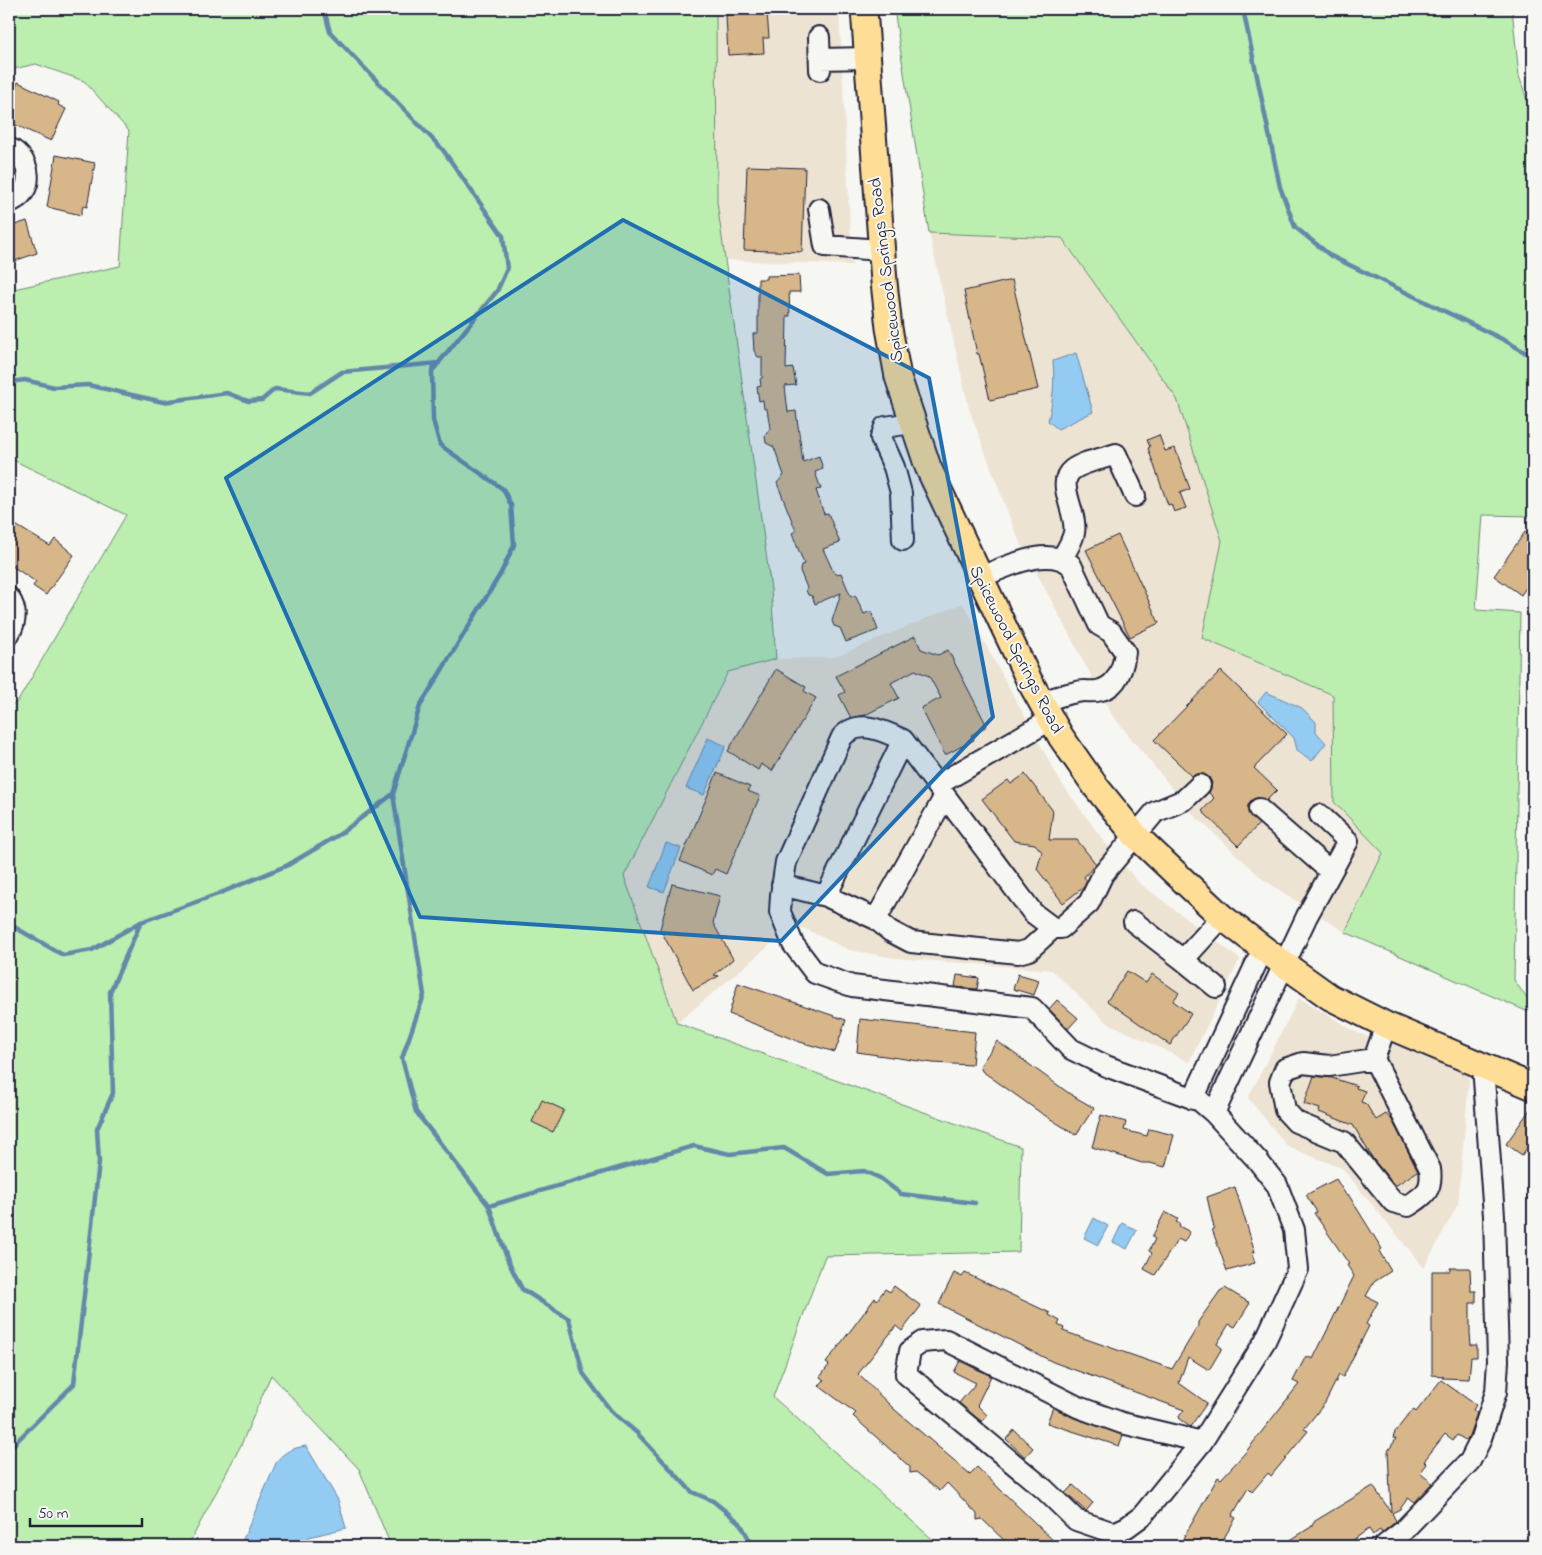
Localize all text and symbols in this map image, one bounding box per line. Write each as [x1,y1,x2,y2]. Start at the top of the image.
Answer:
street label: Spicewood Springs Road [863,176,912,363]
street label: Spicewood Springs Road [961,561,1069,739]
scale bar [30,1495,142,1527]
text: 50 m [38,1503,69,1525]

